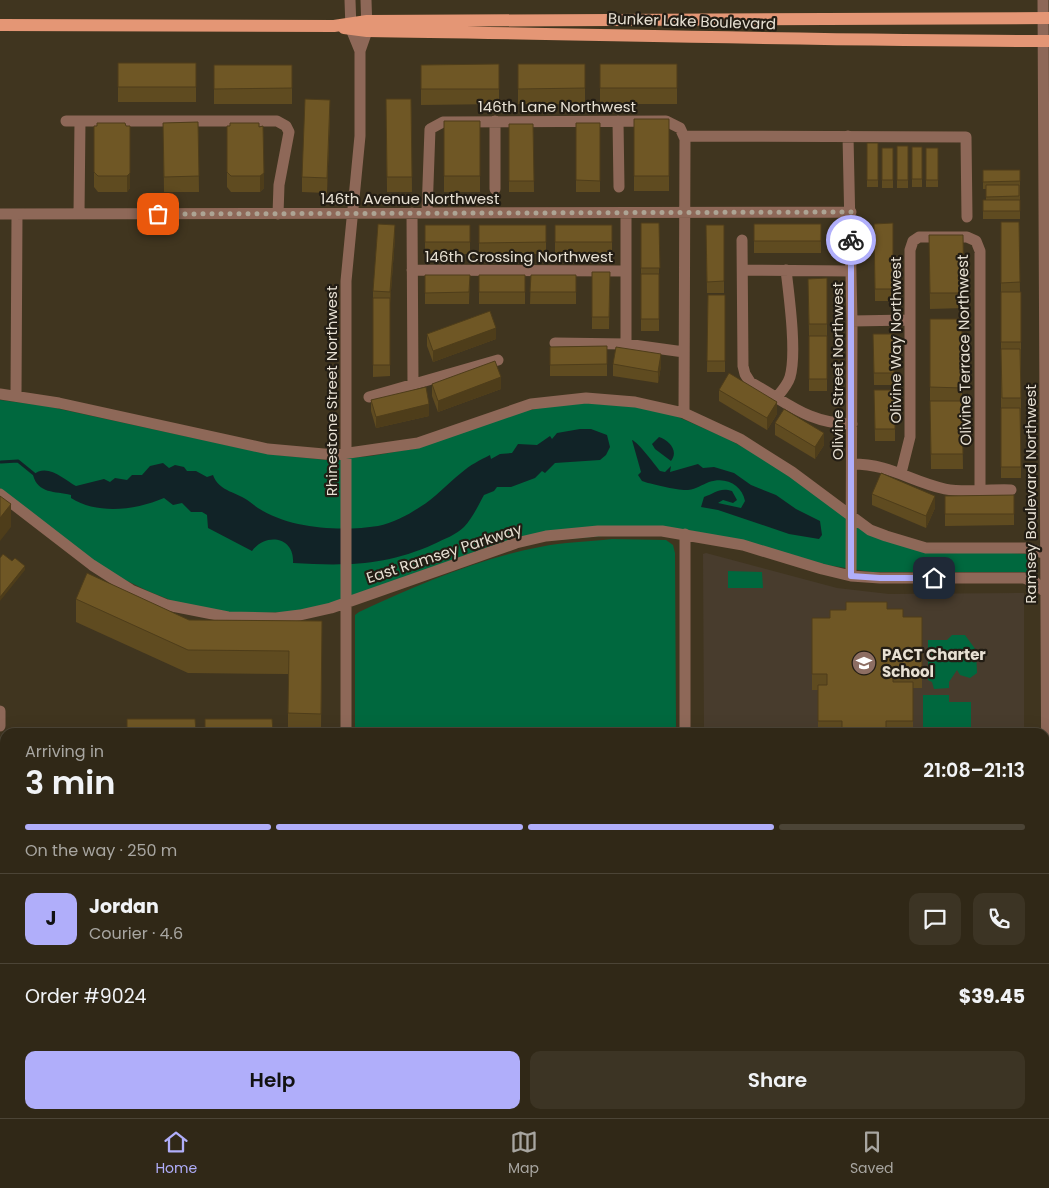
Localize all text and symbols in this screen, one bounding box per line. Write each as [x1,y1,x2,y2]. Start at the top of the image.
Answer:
street label: Bunker Lake Boulevard [608,8,776,34]
street label: 146th Lane Northwest [478,96,636,117]
street label: 146th Avenue Northwest [321,188,499,209]
pin [137,193,179,235]
icon: bag [144,200,172,228]
courier [826,215,876,265]
icon: bike [837,226,865,254]
street label: 146th Crossing Northwest [425,246,613,267]
street label: Olivine Terrace Northwest [952,254,976,446]
street label: Olivine Way Northwest [885,256,906,424]
street label: Olivine Street Northwest [827,282,848,460]
street label: Rhinestone Street Northwest [321,286,342,496]
street label: Ramsey Boulevard Northwest [1020,384,1041,604]
street label: East Ramsey Parkway [364,518,525,588]
pin [913,557,955,599]
icon: home [920,564,948,592]
place label: PACT Charter School [882,644,986,682]
school or university icon: PACT Charter School [851,650,877,676]
text: Arriving in [25,740,104,763]
text: 21:08–21:13 [923,757,1025,784]
text: 3 min [25,760,115,805]
text: On the way · 250 m [25,839,177,862]
text: Jordan [89,893,159,920]
button: chat [909,893,961,945]
button: phone [973,893,1025,945]
text: J [46,905,56,932]
text: Courier · 4.6 [89,922,183,945]
text: Order #9024 [25,983,147,1010]
text: $39.45 [959,983,1025,1010]
button: Help [25,1051,520,1109]
button: Share [530,1051,1025,1109]
tab: Home [155,1128,197,1179]
tab: Map [508,1128,539,1179]
tab: Saved [850,1128,894,1179]

